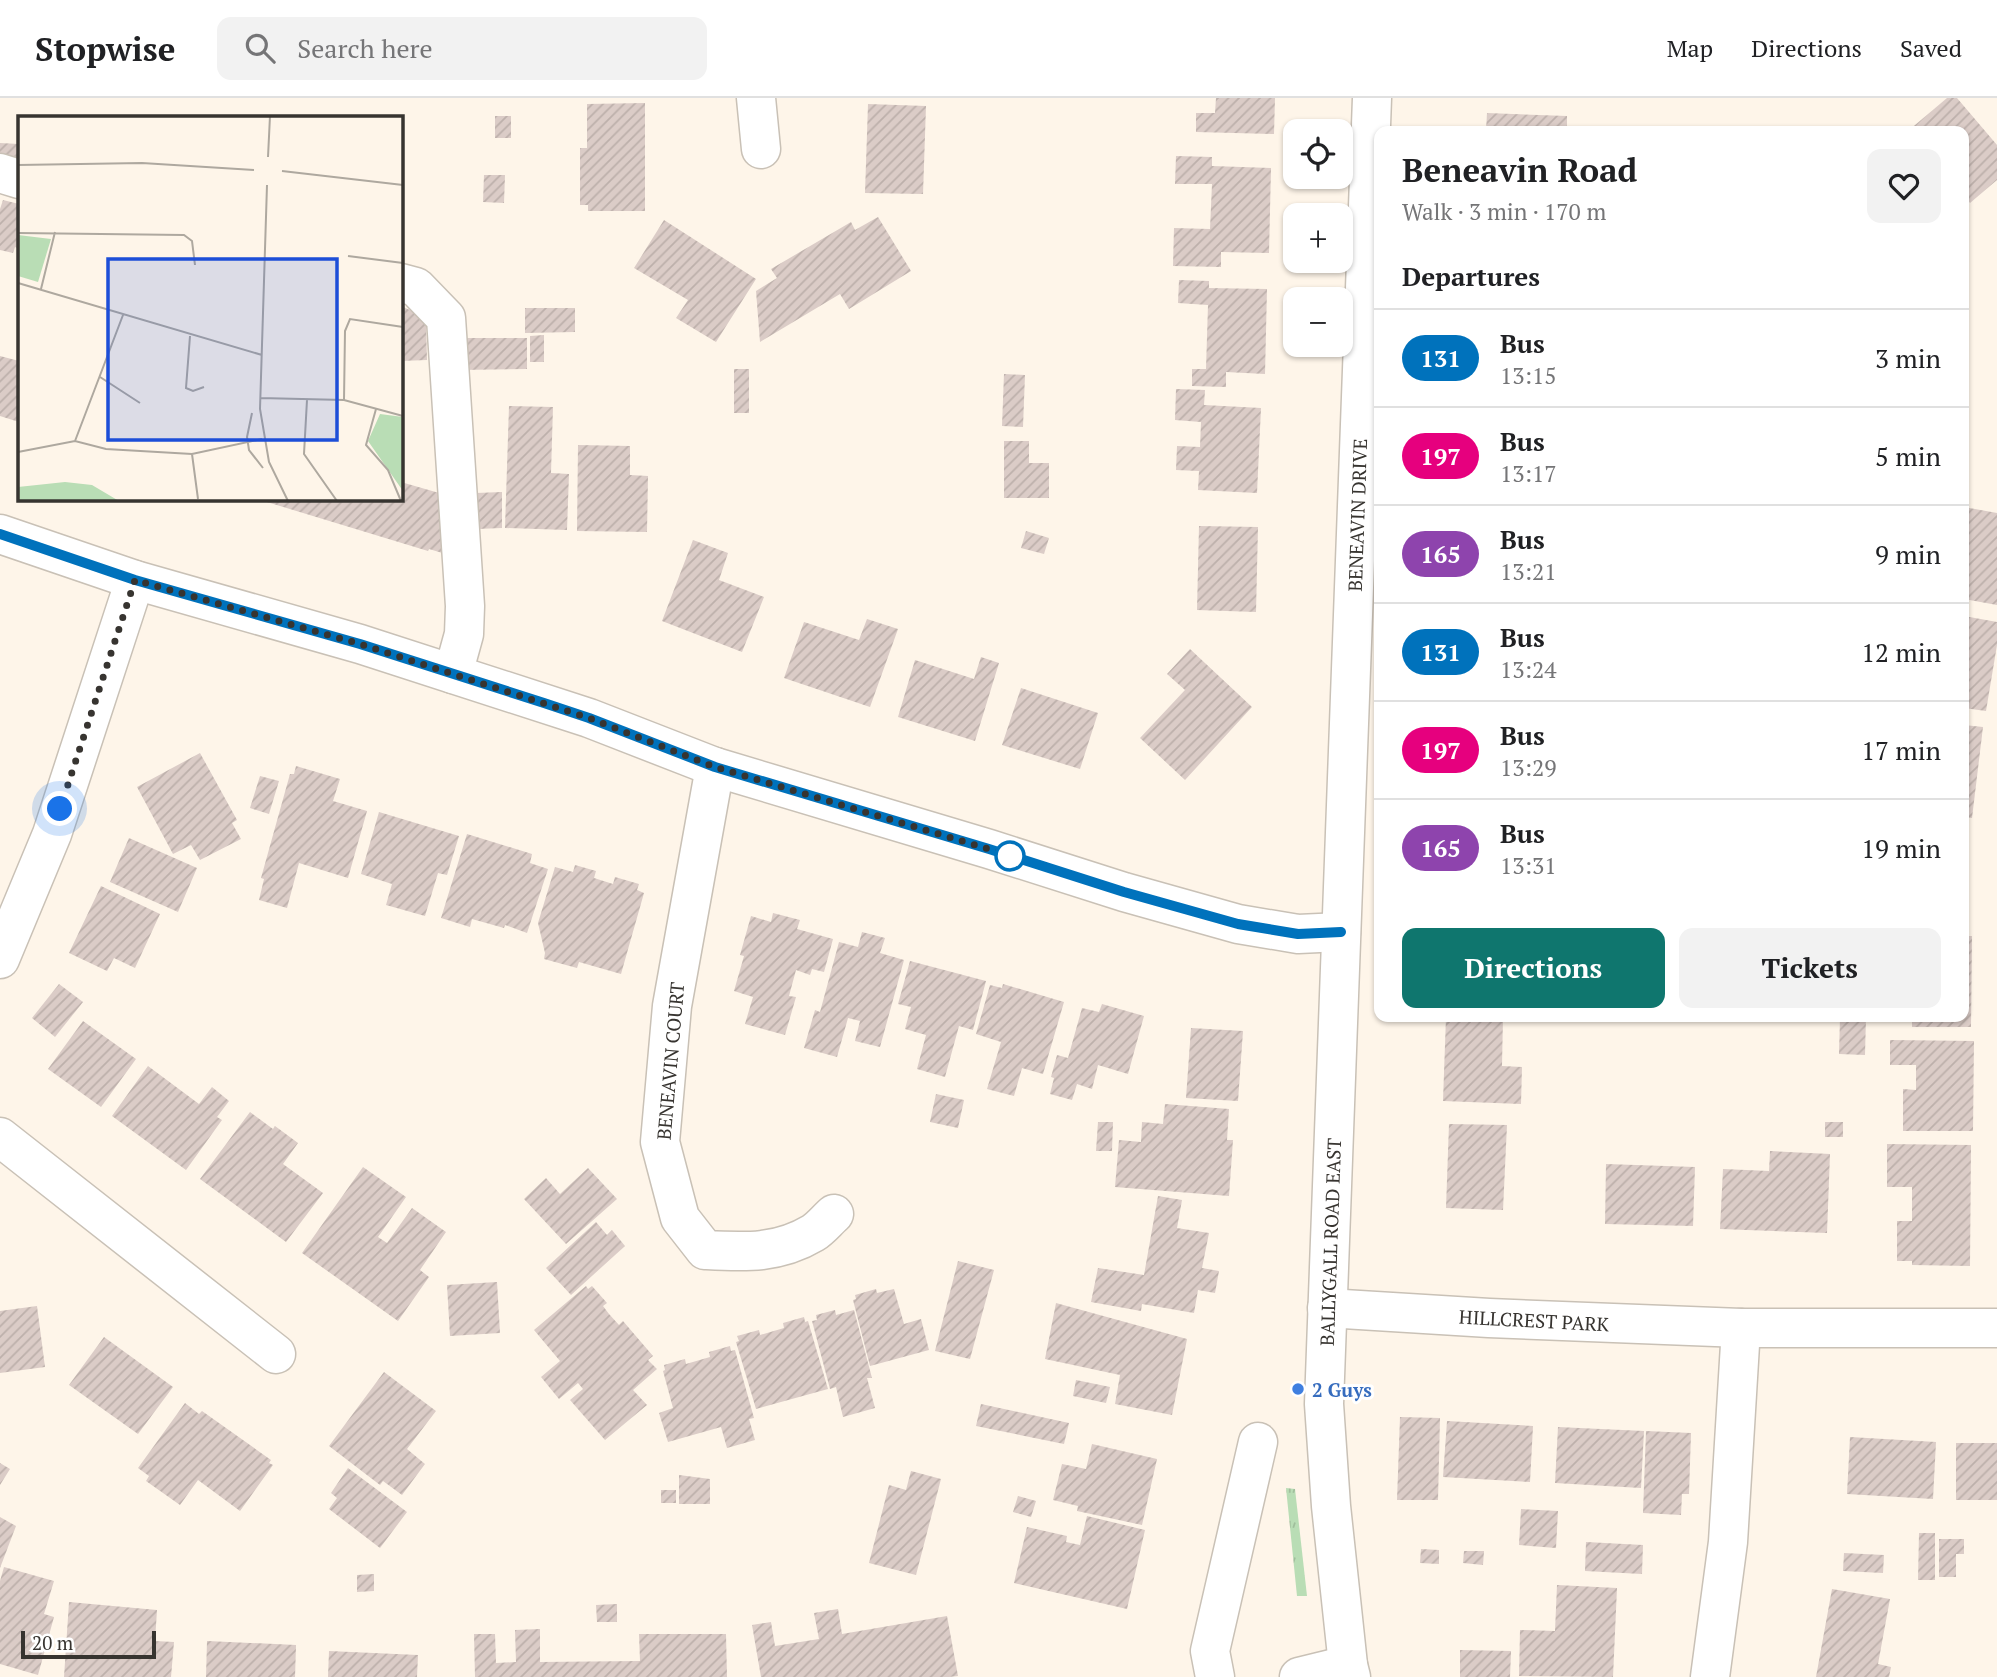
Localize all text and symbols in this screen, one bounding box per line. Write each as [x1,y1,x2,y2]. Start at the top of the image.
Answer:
search box [217,17,707,80]
text: Stopwise [35,27,175,70]
icon: search [241,29,279,67]
text: Search here [297,31,433,65]
text: Map [1667,32,1713,64]
text: Directions [1751,32,1862,64]
text: Saved [1900,32,1962,64]
inset map [18,116,402,500]
map controls [1283,119,1353,357]
button: locate [1283,119,1353,189]
text: Beneavin Road [1402,148,1637,191]
button: heart [1867,149,1941,223]
text: Walk · 3 min · 170 m [1402,196,1606,227]
button: + [1283,203,1353,273]
text: Departures [1402,259,1540,293]
button: − [1283,287,1353,357]
text: Bus [1500,326,1545,360]
text: 3 min [1875,341,1941,375]
text: 131 [1420,342,1461,374]
text: 13:15 [1500,360,1557,391]
text: Bus [1500,424,1545,458]
street label: BENEAVIN DRIVE [1342,438,1372,592]
text: 5 min [1875,439,1941,473]
text: 197 [1420,440,1461,472]
text: 13:17 [1500,458,1557,489]
text: Bus [1500,522,1545,556]
text: 9 min [1875,537,1941,571]
text: 165 [1420,538,1461,570]
text: 13:21 [1500,556,1557,587]
text: Bus [1500,620,1545,654]
text: 12 min [1861,635,1941,669]
text: 131 [1420,636,1461,668]
text: 13:24 [1500,654,1557,685]
text: Bus [1500,718,1545,752]
text: 17 min [1861,733,1941,767]
text: 197 [1420,734,1461,766]
text: 13:29 [1500,752,1557,783]
your location [42,791,77,826]
text: Bus [1500,816,1545,850]
text: 19 min [1861,831,1941,865]
text: 165 [1420,832,1461,864]
unlabelled marker [995,841,1025,871]
text: 13:31 [1500,850,1557,881]
button: Directions [1402,928,1665,1008]
button: Tickets [1679,928,1941,1008]
street label: BENEAVIN COURT [651,981,689,1141]
street label: BALLYGALL ROAD EAST [1314,1137,1346,1347]
street label: HILLCREST PARK [1458,1304,1610,1336]
place label: 2 Guys [1312,1377,1372,1402]
marker: 2 Guys [1290,1381,1306,1397]
scale bar [21,1628,156,1660]
text: 20 m [32,1630,73,1655]

